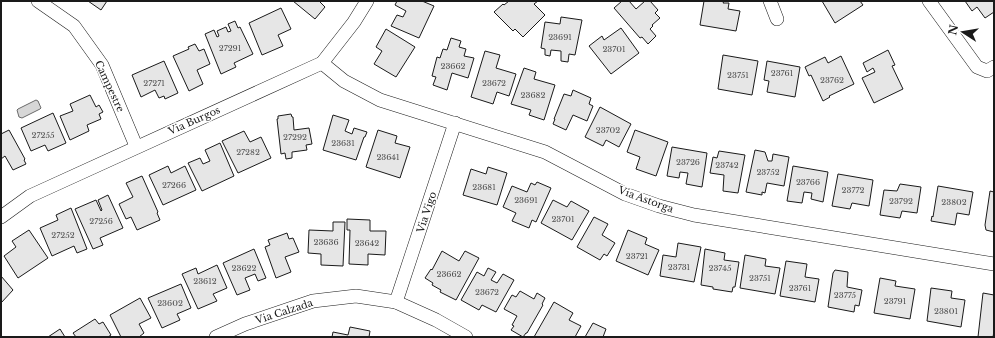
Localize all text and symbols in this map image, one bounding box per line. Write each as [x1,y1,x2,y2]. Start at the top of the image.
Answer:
north arrow [943,12,983,52]
text: N [945,23,961,36]
house number: 23691 [548,32,572,42]
house number: 27291 [219,43,242,53]
house number: 23701 [602,44,626,54]
street label: Campestre [92,58,127,114]
house number: 23662 [440,61,466,71]
house number: 23761 [771,68,794,78]
house number: 23751 [727,70,749,80]
house number: 23762 [820,75,844,85]
house number: 27271 [143,78,165,88]
house number: 23672 [482,78,506,88]
house number: 23682 [521,90,545,100]
street label: Via Burgos [165,103,223,138]
house number: 23702 [596,125,620,135]
house number: 27255 [32,130,55,140]
house number: 27292 [283,132,307,142]
house number: 23631 [331,138,355,148]
house number: 27282 [236,147,260,157]
house number: 23641 [376,152,400,162]
house number: 23726 [676,157,700,167]
house number: 23742 [715,160,739,170]
house number: 23752 [756,167,780,177]
house number: 23766 [796,177,820,187]
house number: 27266 [162,180,186,190]
house number: 23681 [472,182,496,192]
street label: Via Astorga [615,183,676,216]
house number: 23772 [842,185,864,195]
street label: Via Vigo [413,189,439,235]
house number: 23691 [514,195,538,205]
house number: 23792 [889,196,913,206]
house number: 23802 [941,197,967,207]
house number: 23701 [551,214,575,224]
house number: 27256 [89,216,113,226]
house number: 27252 [51,230,75,240]
house number: 23636 [313,237,339,247]
house number: 23642 [355,238,379,248]
house number: 23721 [626,251,649,261]
house number: 23731 [668,262,691,272]
house number: 23622 [232,263,256,273]
house number: 23745 [709,263,732,273]
house number: 23662 [436,269,462,279]
house number: 23751 [749,273,771,283]
house number: 23612 [193,276,217,286]
house number: 23761 [789,283,812,293]
house number: 23672 [475,287,499,297]
house number: 23775 [834,290,857,300]
street label: Via Calzada [253,296,315,327]
house number: 23791 [884,296,907,306]
house number: 23602 [157,298,183,308]
house number: 23801 [934,306,958,316]

